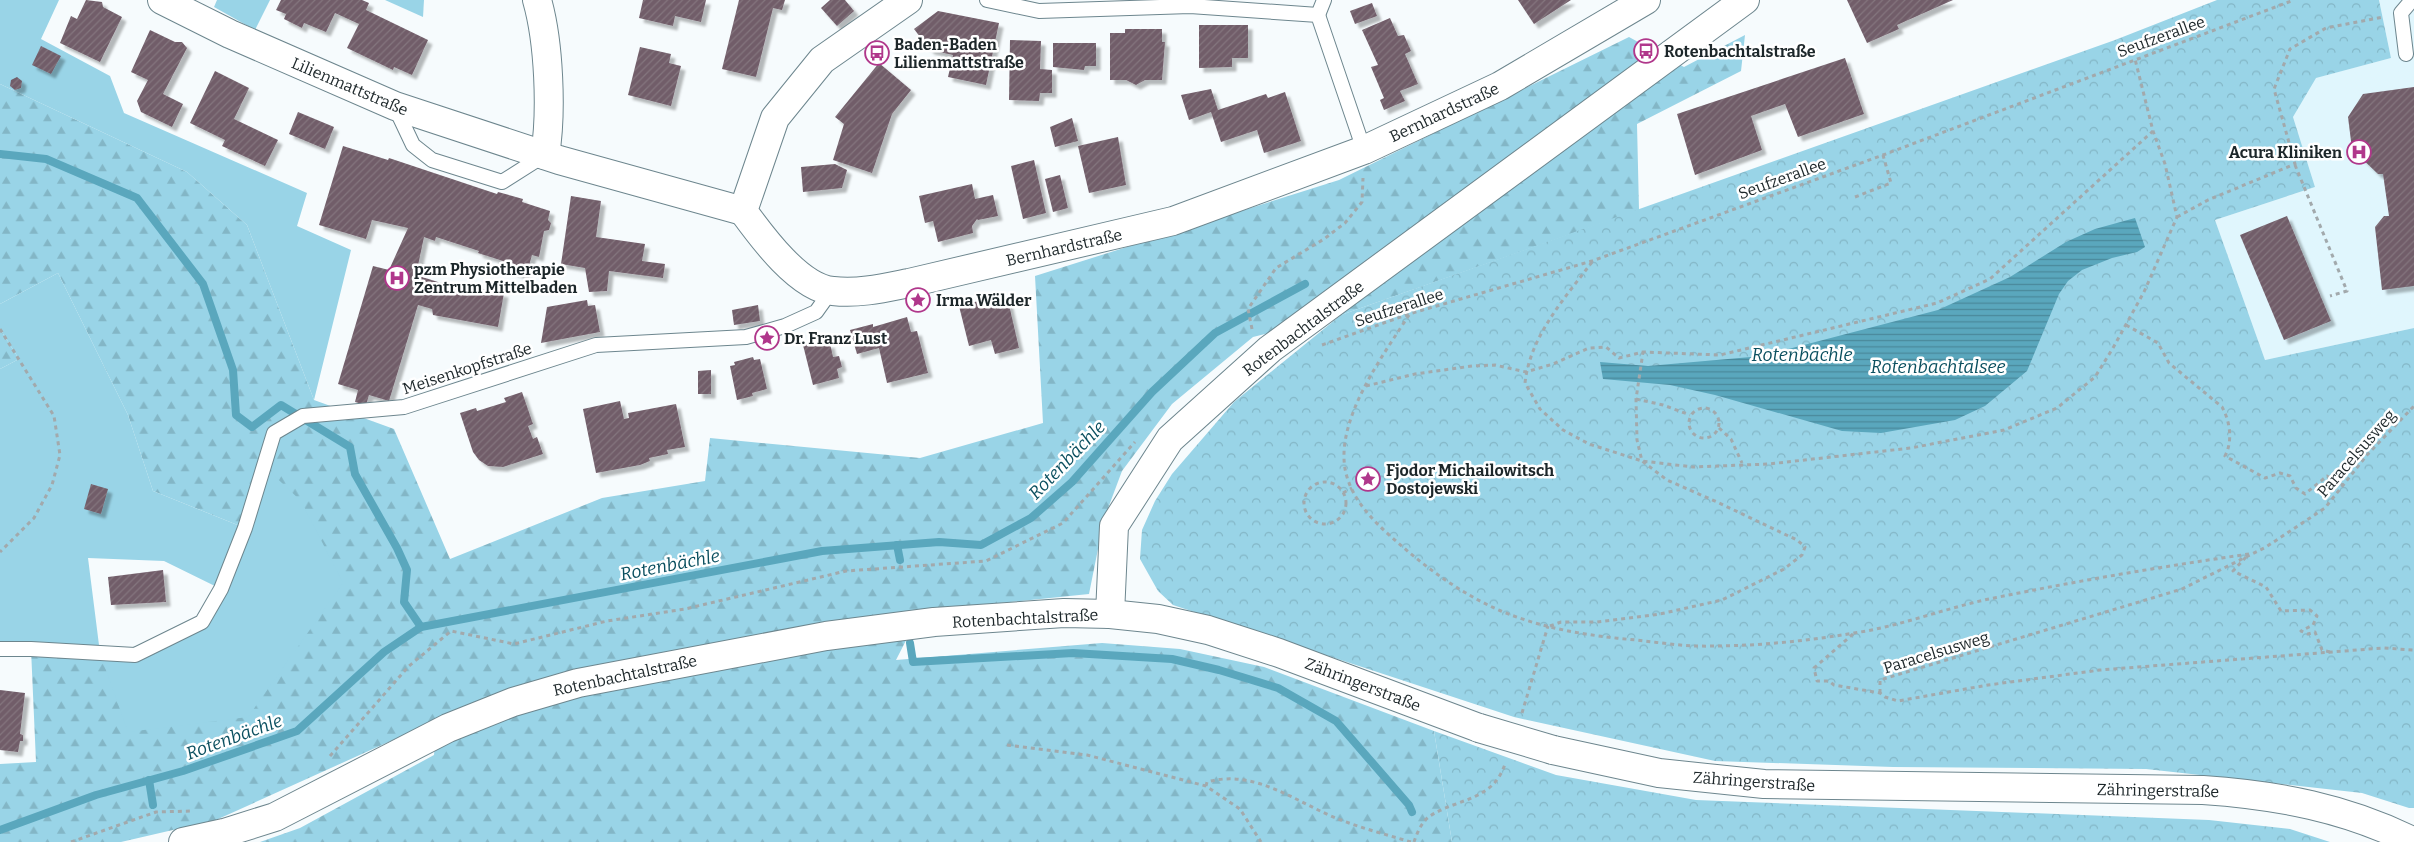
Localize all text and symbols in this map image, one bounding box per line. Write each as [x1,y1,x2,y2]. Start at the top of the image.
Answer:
street label: Seufzerallee [2115,12,2208,61]
place label: Baden-Baden Lilienmattstraße [894,35,1024,72]
bus stop icon: Rotenbachtalstraße [1633,38,1659,64]
bus stop icon: Baden-Baden Lilienmattstraße [864,40,890,66]
place label: Rotenbachtalstraße [1664,42,1816,61]
street label: Lilienmattstraße [289,53,411,120]
street label: Bernhardstraße [1386,79,1502,146]
hospital icon: Acura Kliniken [2346,139,2372,165]
place label: Acura Kliniken [2229,143,2343,162]
street label: Seufzerallee [1736,154,1829,203]
street label: Bernhardstraße [1004,225,1124,270]
place label: pzm Physiotherapie Zentrum Mittelbaden [414,260,578,297]
hospital icon: pzm Physiotherapie Zentrum Mittelbaden [384,265,410,291]
street label: Rotenbachtalstraße [1239,277,1368,380]
street label: Seufzerallee [1352,284,1446,331]
place icon: Irma Wälder [905,287,931,313]
place label: Irma Wälder [936,291,1032,310]
place icon: Dr. Franz Lust [754,325,780,351]
place label: Dr. Franz Lust [784,329,888,348]
street label: Meisenkopfstraße [400,339,534,398]
water label: Rotenbächle [1752,344,1852,366]
water label: Rotenbachtalsee [1870,356,2006,378]
street label: Paracelsusweg [2313,406,2400,501]
water label: Rotenbächle [1024,416,1110,504]
place label: Fjodor Michailowitsch Dostojewski [1386,461,1554,498]
place icon: Fjodor Michailowitsch Dostojewski [1355,466,1381,492]
water label: Rotenbächle [618,545,722,585]
street label: Rotenbachtalstraße [951,605,1099,632]
street label: Paracelsusweg [1881,627,1991,678]
street label: Rotenbachtalstraße [551,651,699,700]
street label: Zähringerstraße [1302,654,1423,715]
water label: Rotenbächle [183,709,285,765]
street label: Zähringerstraße [1692,768,1816,795]
street label: Zähringerstraße [2097,780,2219,801]

